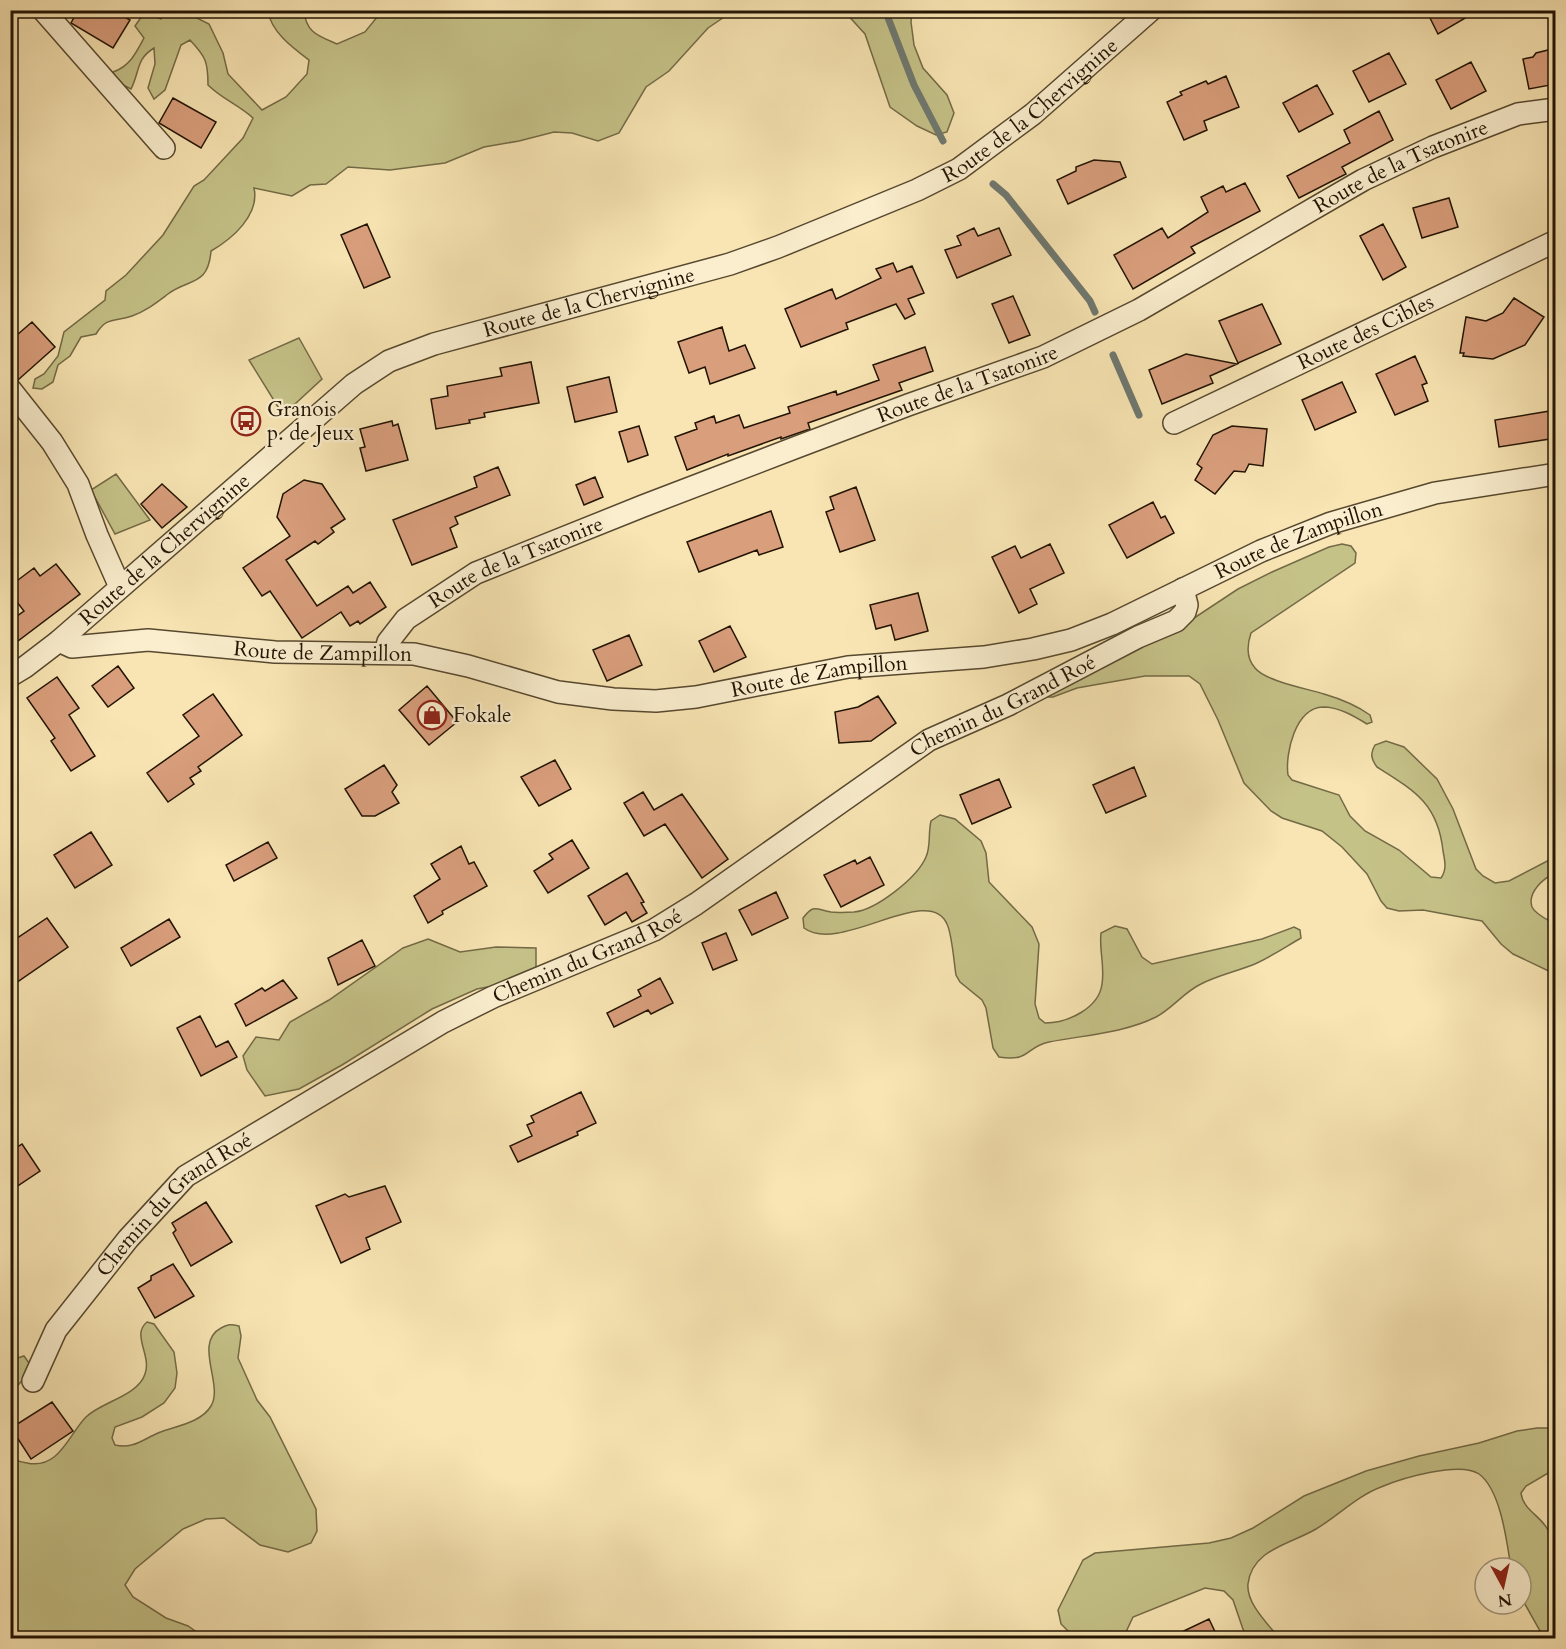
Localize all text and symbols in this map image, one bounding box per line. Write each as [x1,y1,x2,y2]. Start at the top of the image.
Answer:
street label: Route de la Chervignine [937,31,1124,190]
street label: Route de la Tsatonire [1308,113,1492,220]
street label: Route de la Chervignine [480,260,698,345]
street label: Route des Cibles [1292,287,1438,377]
street label: Route de la Tsatonire [873,337,1063,430]
place label: Granois p. de Jeux [267,395,355,448]
bus stop icon: Granois p. de Jeux [230,405,262,437]
street label: Route de la Chervignine [73,467,256,632]
street label: Route de Zampillon [1210,494,1386,586]
street label: Route de la Tsatonire [422,509,607,615]
street label: Route de Zampillon [232,634,412,668]
street label: Chemin du Grand Roé [903,647,1101,764]
street label: Route de Zampillon [728,648,908,704]
shop icon: Fokale [416,699,448,731]
place label: Fokale [453,701,512,730]
street label: Chemin du Grand Roé [488,902,688,1010]
street label: Chemin du Grand Roé [89,1125,257,1283]
north arrow [1473,1556,1533,1616]
text: N [1496,1588,1513,1612]

